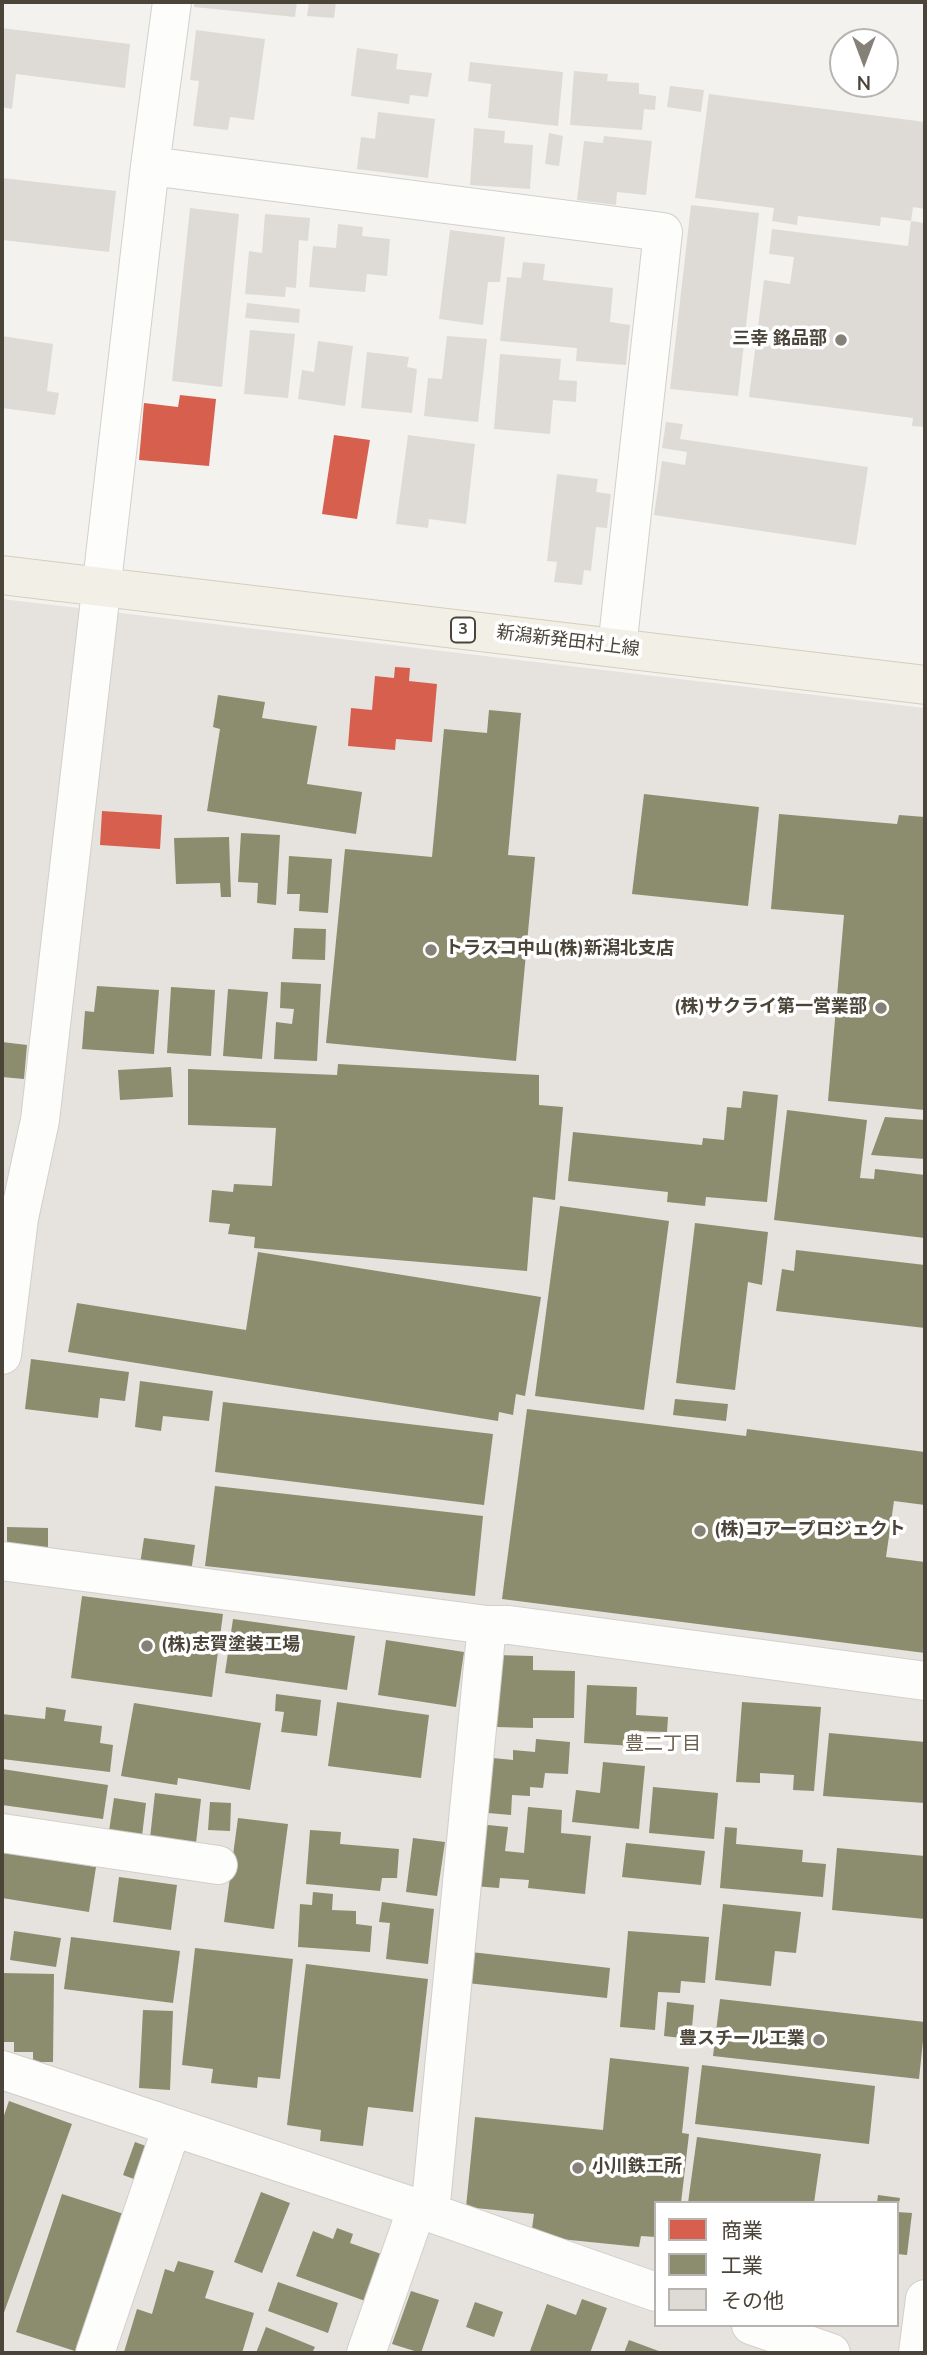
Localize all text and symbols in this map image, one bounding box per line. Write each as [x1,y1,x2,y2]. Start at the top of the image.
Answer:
north arrow [829,28,899,98]
text: N [857,69,871,95]
place label: 三幸 銘品部 [732,329,827,351]
marker: 三幸 銘品部 [833,332,849,348]
road number: 3 [451,618,475,642]
street label: 新潟新発田村上線 [495,623,641,661]
place label: トラスコ中山(株)新潟北支店 [445,939,674,961]
marker: トラスコ中山(株)新潟北支店 [423,942,439,958]
place label: (株)サクライ第一営業部 [674,997,867,1019]
marker: (株)サクライ第一営業部 [873,1000,889,1016]
place label: (株)コアープロジェクト [714,1520,906,1542]
marker: (株)コアープロジェクト [692,1523,708,1539]
place label: (株)志賀塗装工場 [161,1635,300,1657]
marker: (株)志賀塗装工場 [139,1638,155,1654]
district label: 豊二丁目 [625,1734,701,1756]
place label: 豊スチール工業 [679,2029,805,2051]
marker: 豊スチール工業 [811,2032,827,2048]
place label: 小川鉄工所 [592,2157,682,2179]
marker: 小川鉄工所 [570,2160,586,2176]
legend [654,2201,899,2327]
text: 商業 [721,2217,763,2245]
text: 工業 [721,2252,763,2280]
text: その他 [721,2287,784,2315]

